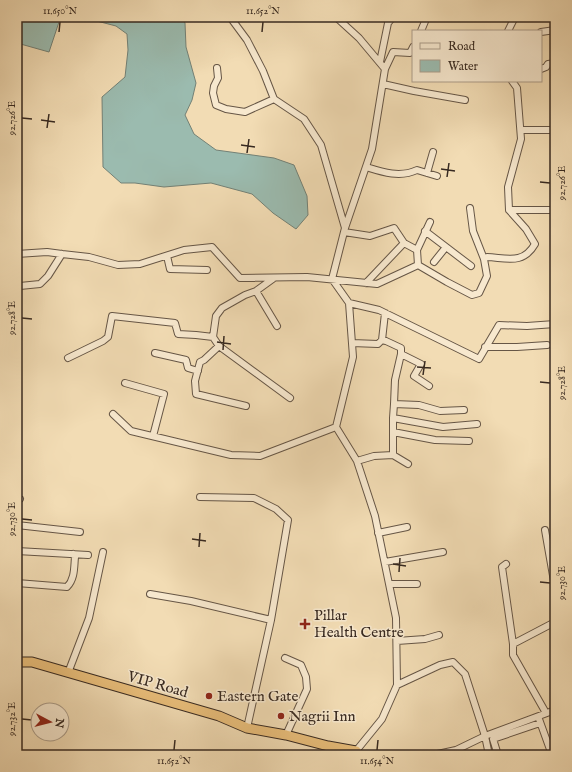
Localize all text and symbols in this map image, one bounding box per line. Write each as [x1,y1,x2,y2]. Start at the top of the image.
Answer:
text: 11.650°N [43,5,77,18]
text: 11.652°N [246,5,280,18]
legend [412,30,542,82]
text: Road [448,39,476,54]
text: Water [448,59,479,74]
text: 92.726°E [6,101,19,136]
text: 92.726°E [556,166,569,201]
text: 92.728°E [6,301,19,336]
text: 92.728°E [556,366,569,401]
text: 92.730°E [6,502,19,537]
text: 92.730°E [556,566,569,601]
place label: Pillar Health Centre [314,606,404,642]
marker: Pillar Health Centre [299,618,311,630]
street label: VIP Road [124,667,191,702]
place label: Eastern Gate [217,687,299,706]
marker: Eastern Gate [204,691,214,701]
text: 92.732°E [6,702,19,737]
north arrow [30,702,70,742]
place label: Nagrii Inn [289,707,355,726]
marker: Nagrii Inn [276,711,286,721]
text: N [51,717,67,729]
text: 11.652°N [157,755,191,768]
text: 11.654°N [360,755,394,768]

